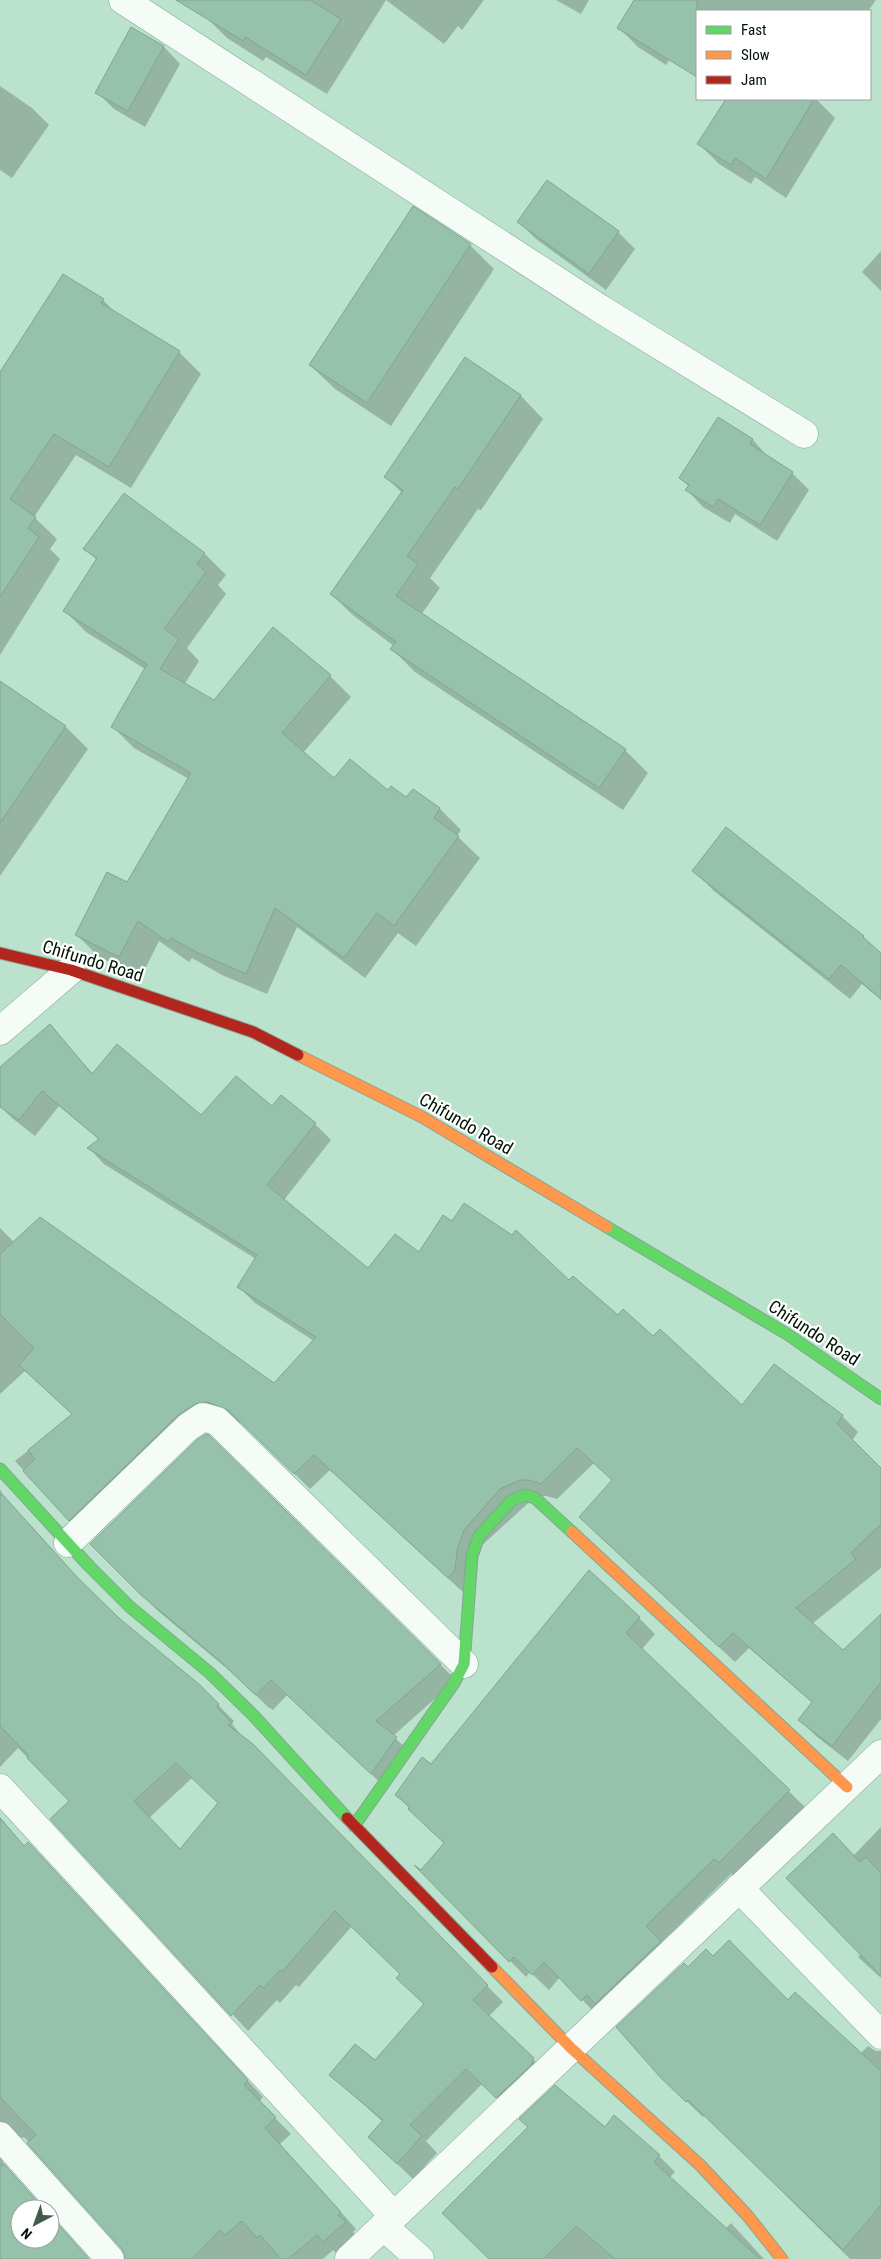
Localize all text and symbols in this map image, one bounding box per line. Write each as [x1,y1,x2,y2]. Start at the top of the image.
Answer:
legend [696,10,871,100]
text: Fast [741,21,766,39]
text: Slow [741,46,770,64]
text: Jam [741,71,767,89]
street label: Chifundo Road [40,935,146,986]
street label: Chifundo Road [416,1088,517,1159]
street label: Chifundo Road [765,1295,864,1370]
north arrow [10,2199,60,2249]
text: N [18,2225,35,2243]

